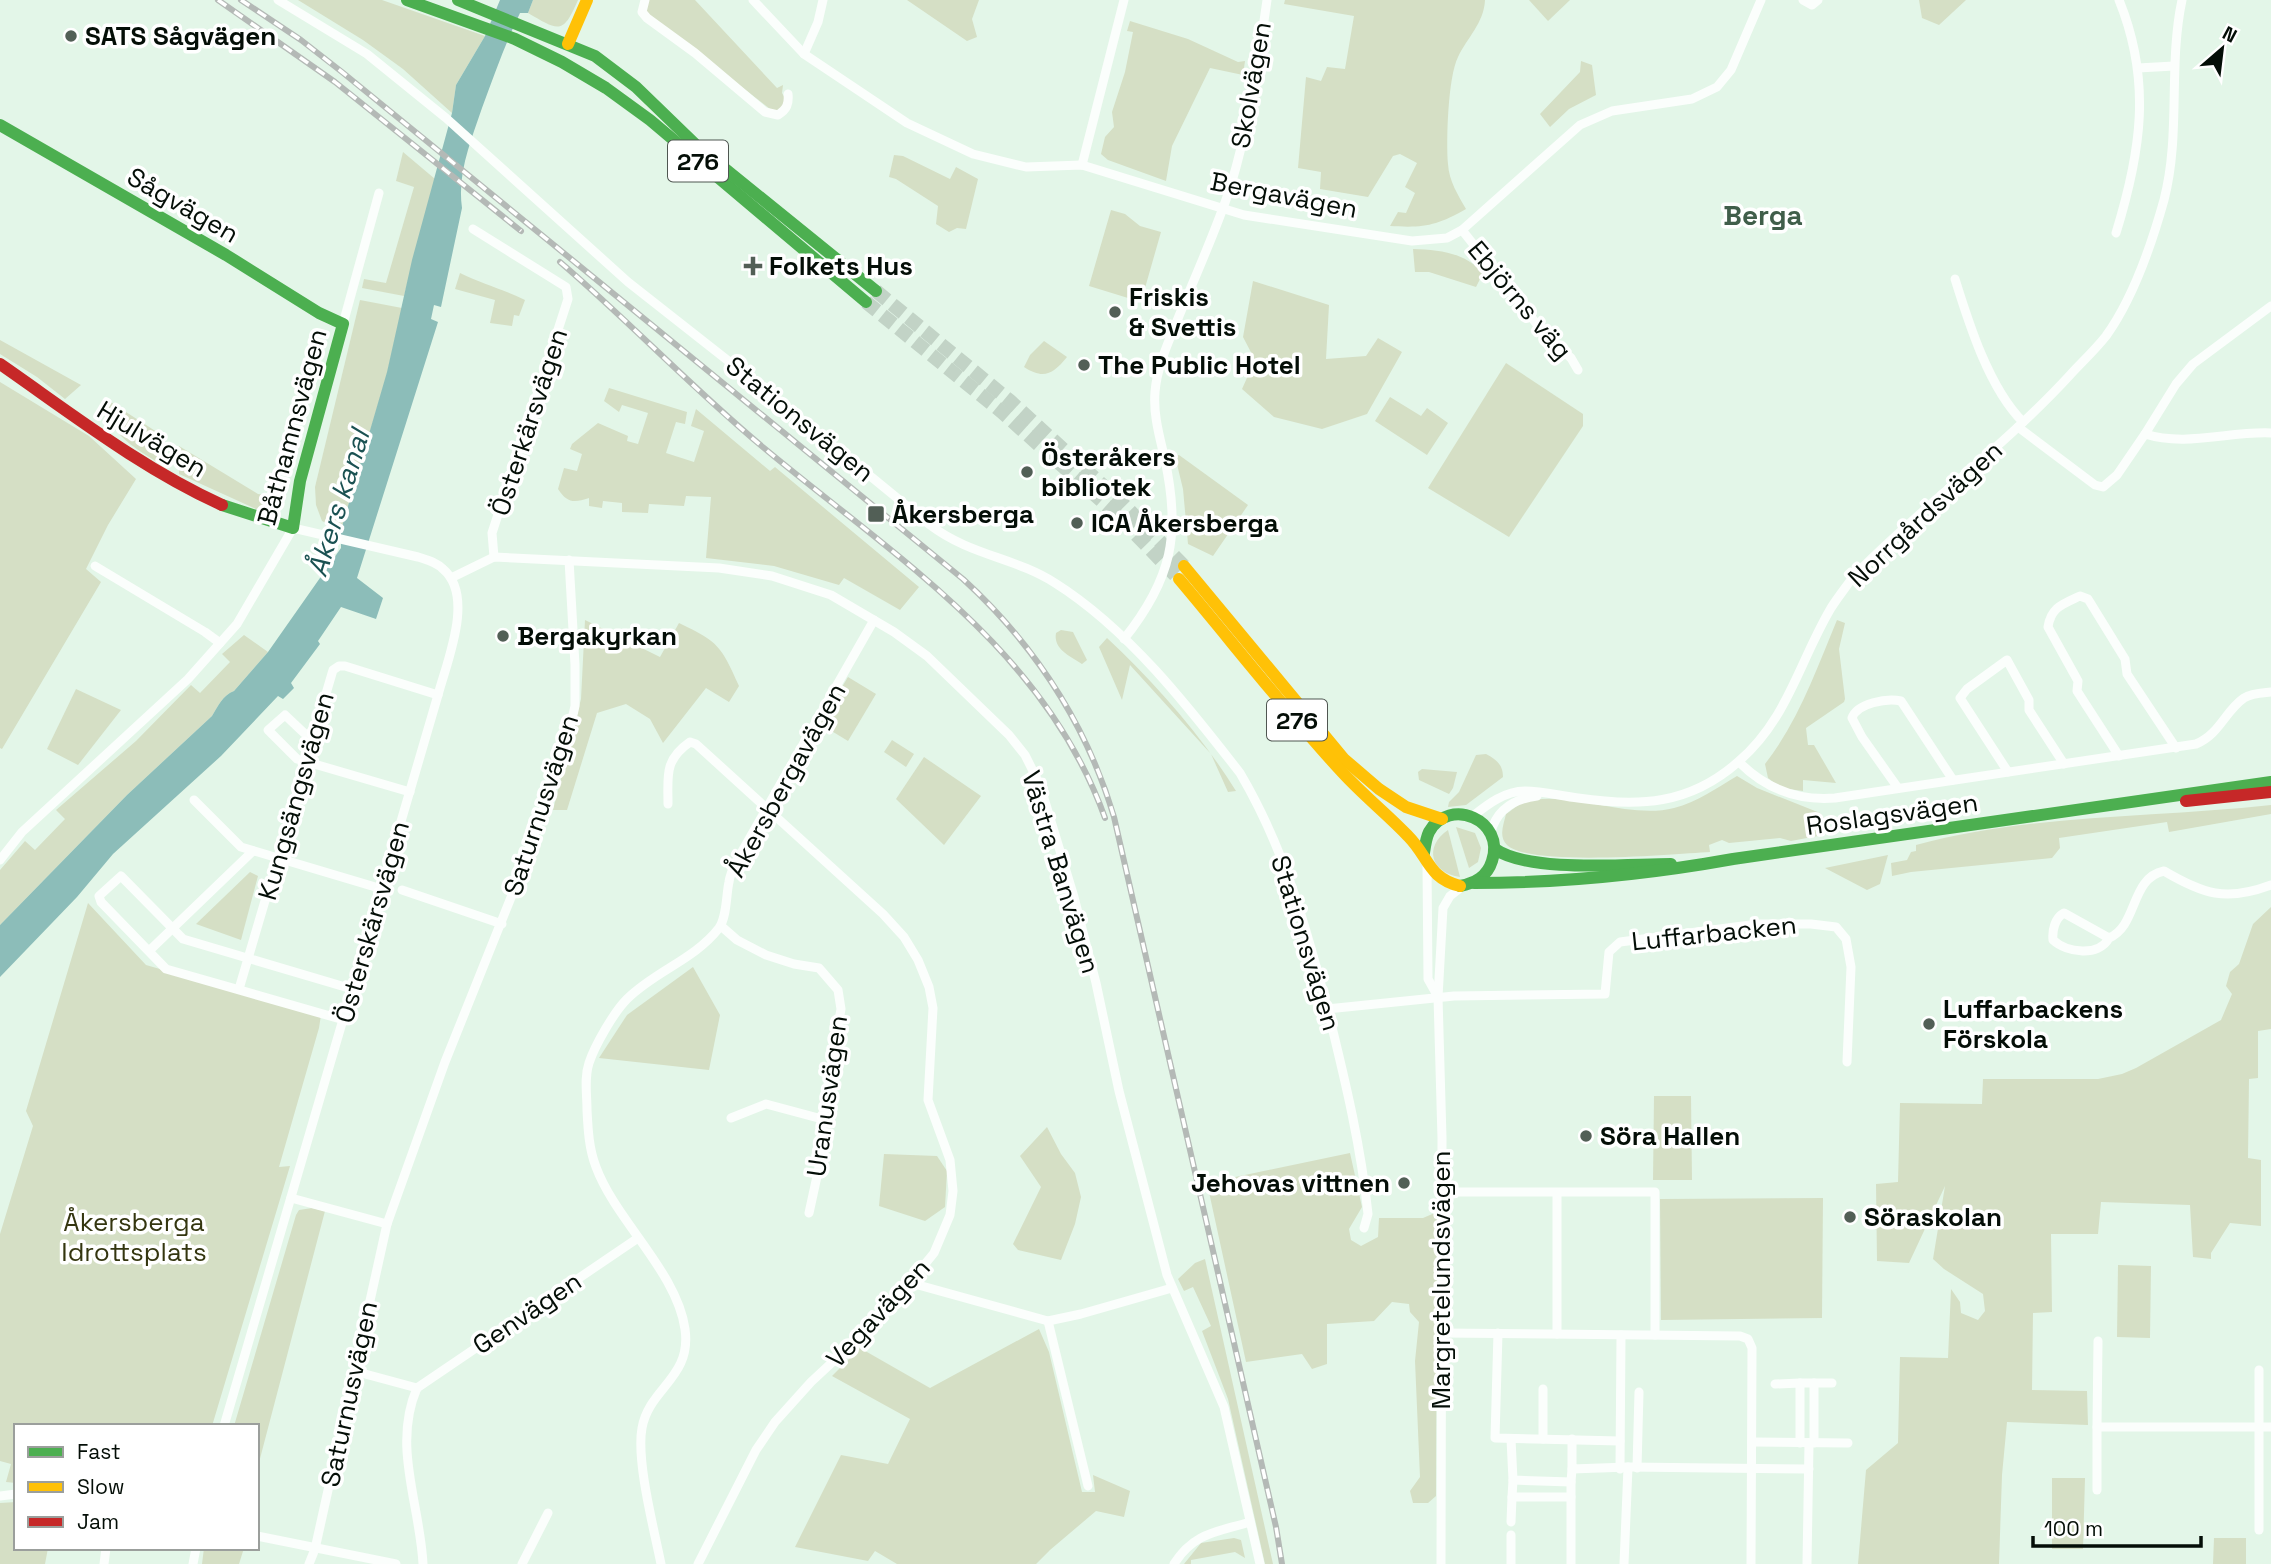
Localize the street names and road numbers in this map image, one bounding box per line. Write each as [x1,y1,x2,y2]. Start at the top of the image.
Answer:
street label: Skolvägen [1223,19,1279,151]
road number: 276 [668,140,728,182]
street label: Sågvägen [121,159,245,251]
street label: Bergavägen [1208,164,1360,226]
street label: Ebjörns väg [1460,234,1580,366]
street label: Österkärsvägen [483,324,575,520]
street label: Båthamnsvägen [249,325,335,529]
street label: Stationsvägen [719,349,881,489]
street label: Hjulvägen [91,393,213,485]
street label: Norrgårdsvägen [1840,433,2010,595]
street label: Åkersbergavägen [719,677,853,883]
street label: Kungsängsvägen [250,688,342,904]
road number: 276 [1267,700,1327,740]
street label: Saturnusvägen [496,710,586,900]
street label: Västra Banvägen [1014,766,1108,978]
street label: Roslagsvägen [1804,785,1980,843]
street label: Österskärsvägen [327,817,417,1027]
street label: Stationsvägen [1263,851,1349,1035]
street label: Luffarbacken [1630,907,1798,959]
street label: Uranusvägen [799,1013,855,1179]
street label: Margretelundsvägen [1424,1151,1458,1409]
street label: Vegavägen [819,1251,937,1375]
street label: Genvägen [466,1264,588,1362]
street label: Saturnusvägen [313,1298,385,1490]

